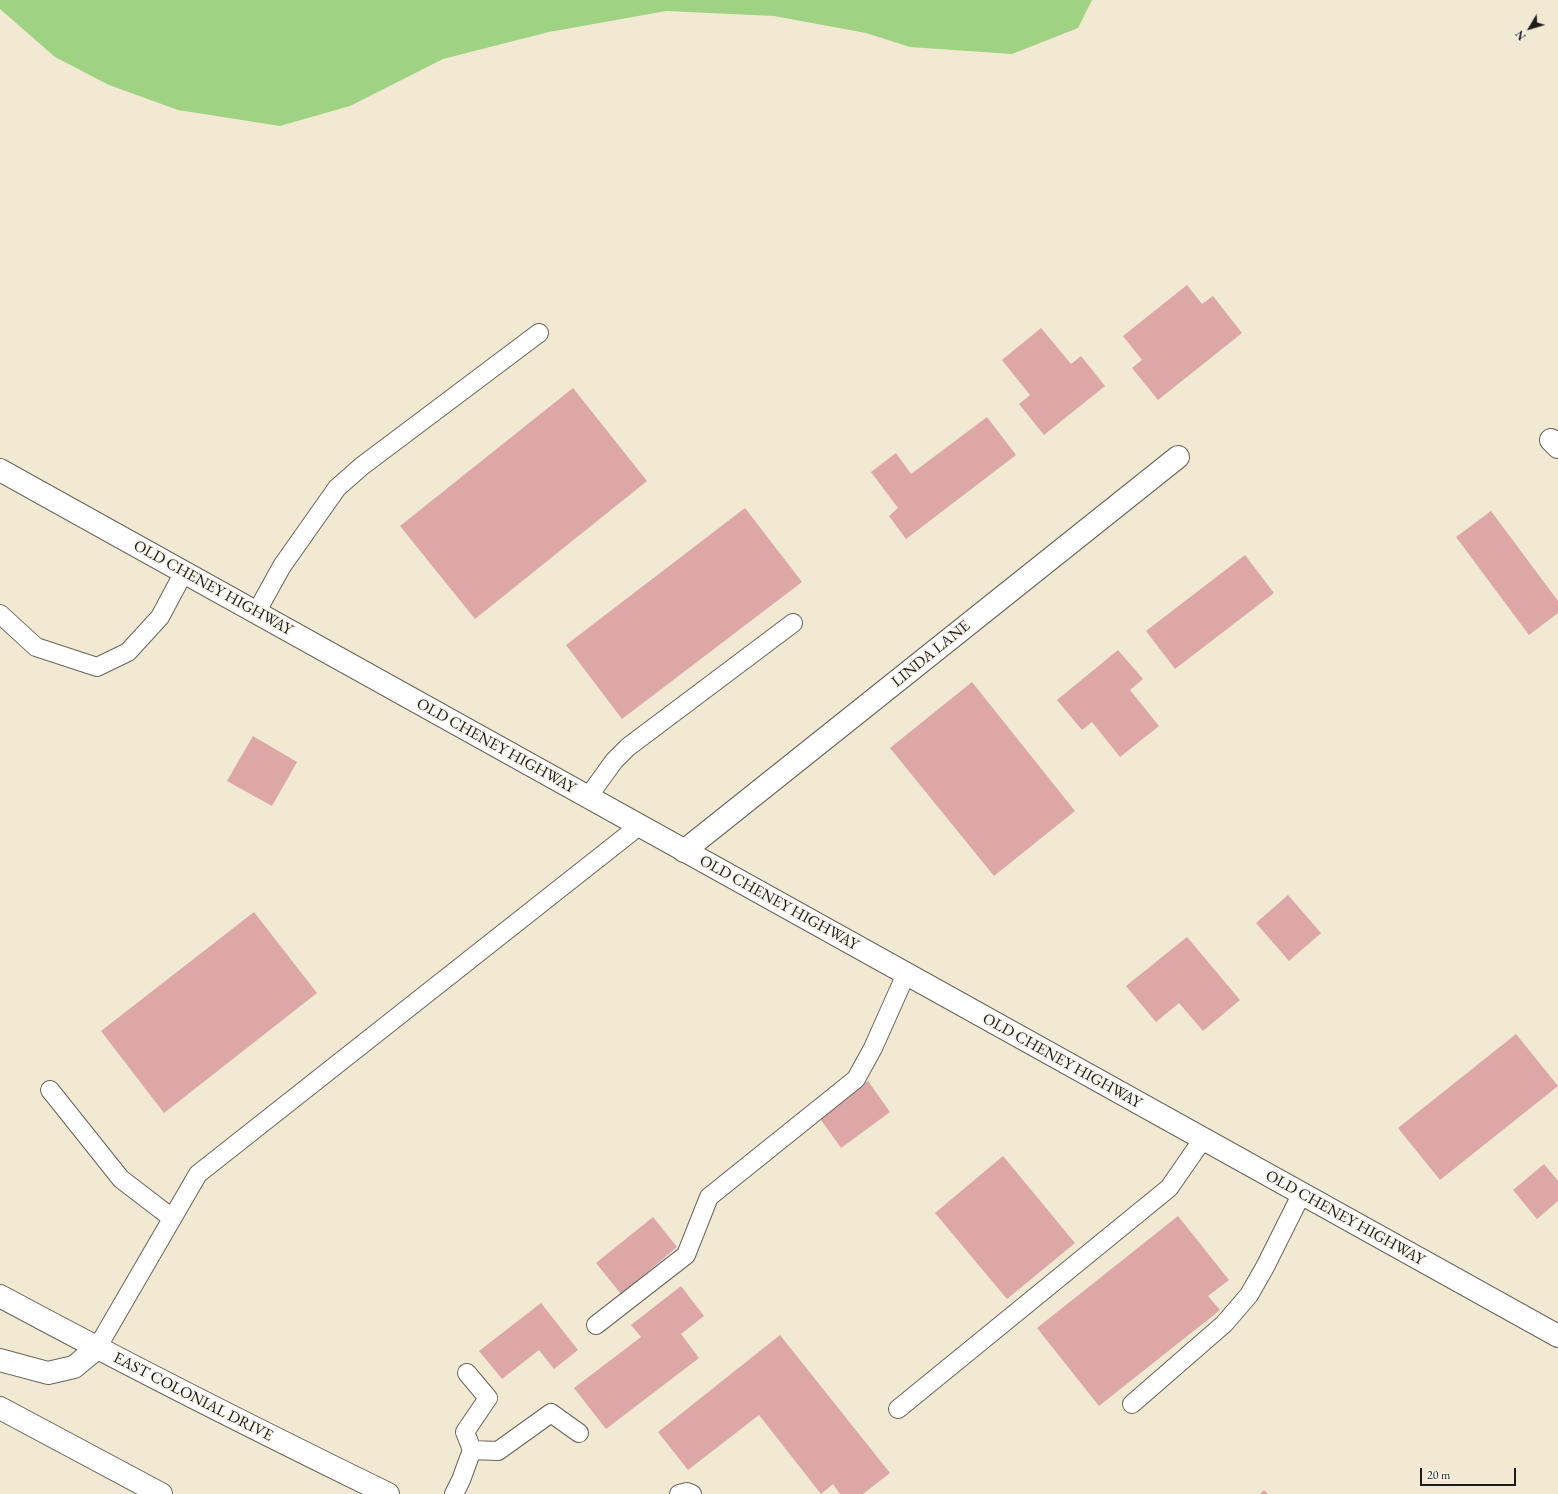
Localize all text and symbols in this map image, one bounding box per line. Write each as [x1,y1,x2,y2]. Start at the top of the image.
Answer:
north arrow [1510,8,1550,48]
text: N [1512,28,1529,43]
street label: OLD CHENEY HIGHWAY [130,536,296,640]
street label: LINDA LANE [888,617,974,691]
street label: OLD CHENEY HIGHWAY [413,694,579,798]
street label: OLD CHENEY HIGHWAY [696,851,862,955]
street label: OLD CHENEY HIGHWAY [979,1009,1145,1113]
street label: OLD CHENEY HIGHWAY [1262,1166,1428,1270]
street label: EAST COLONIAL DRIVE [110,1348,276,1446]
scale bar [1422,1460,1518,1486]
text: 20 m [1427,1467,1450,1483]

